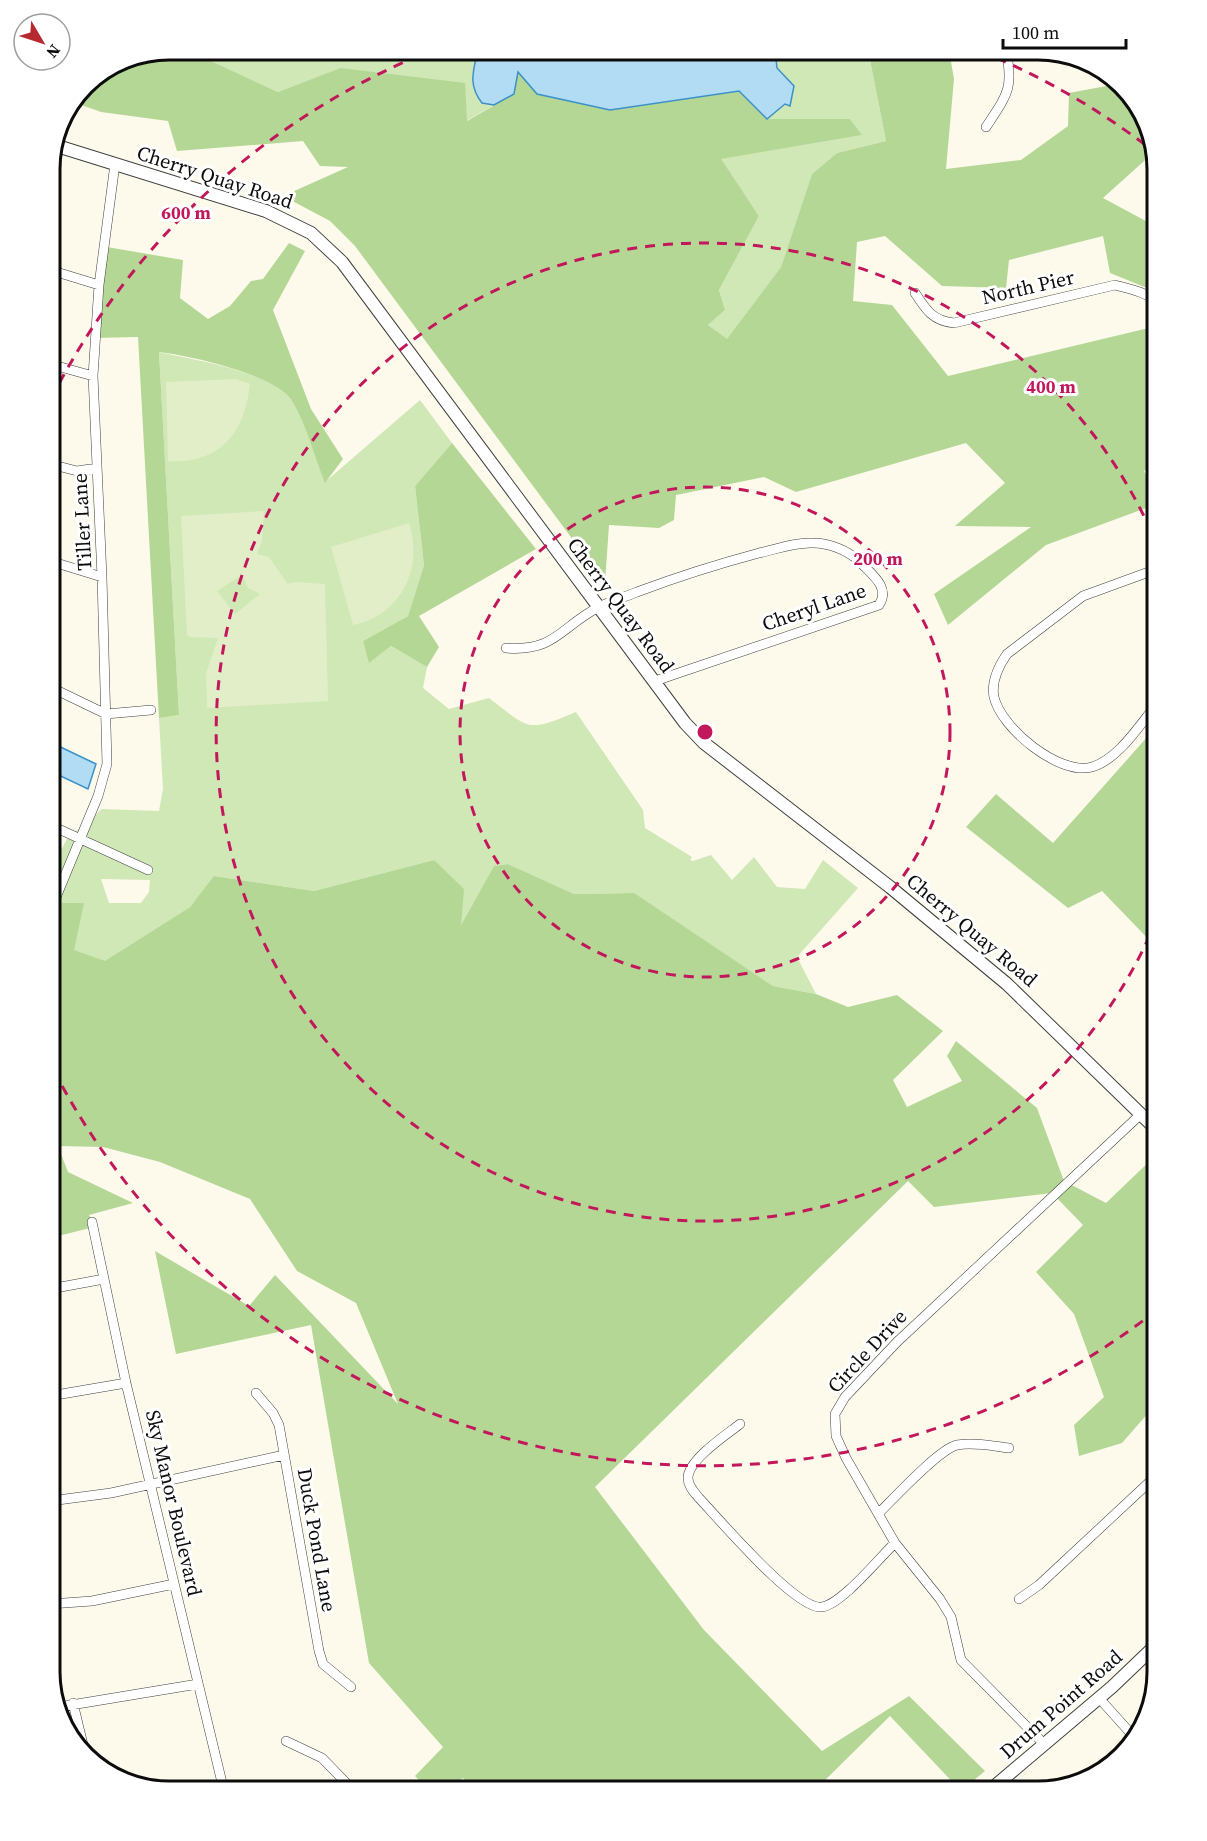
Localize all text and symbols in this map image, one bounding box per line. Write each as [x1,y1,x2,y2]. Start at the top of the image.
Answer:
north arrow [12,12,72,72]
scale bar [1003,12,1126,50]
text: 100 m [1012,20,1059,45]
text: N [41,40,66,63]
street label: Cherry Quay Road [133,139,297,216]
text: 600 m [161,200,211,225]
street label: North Pier [979,263,1077,311]
text: 400 m [1026,374,1076,399]
street label: Tiller Lane [65,473,99,571]
street label: Cherry Quay Road [561,532,682,679]
text: 200 m [853,546,903,571]
street label: Cheryl Lane [758,576,870,638]
centre of rings [695,722,715,742]
street label: Cherry Quay Road [901,867,1044,993]
street label: Circle Drive [821,1303,913,1399]
street label: Sky Manor Boulevard [139,1407,209,1599]
street label: Duck Pond Lane [291,1466,343,1614]
street label: Drum Point Road [994,1643,1129,1765]

